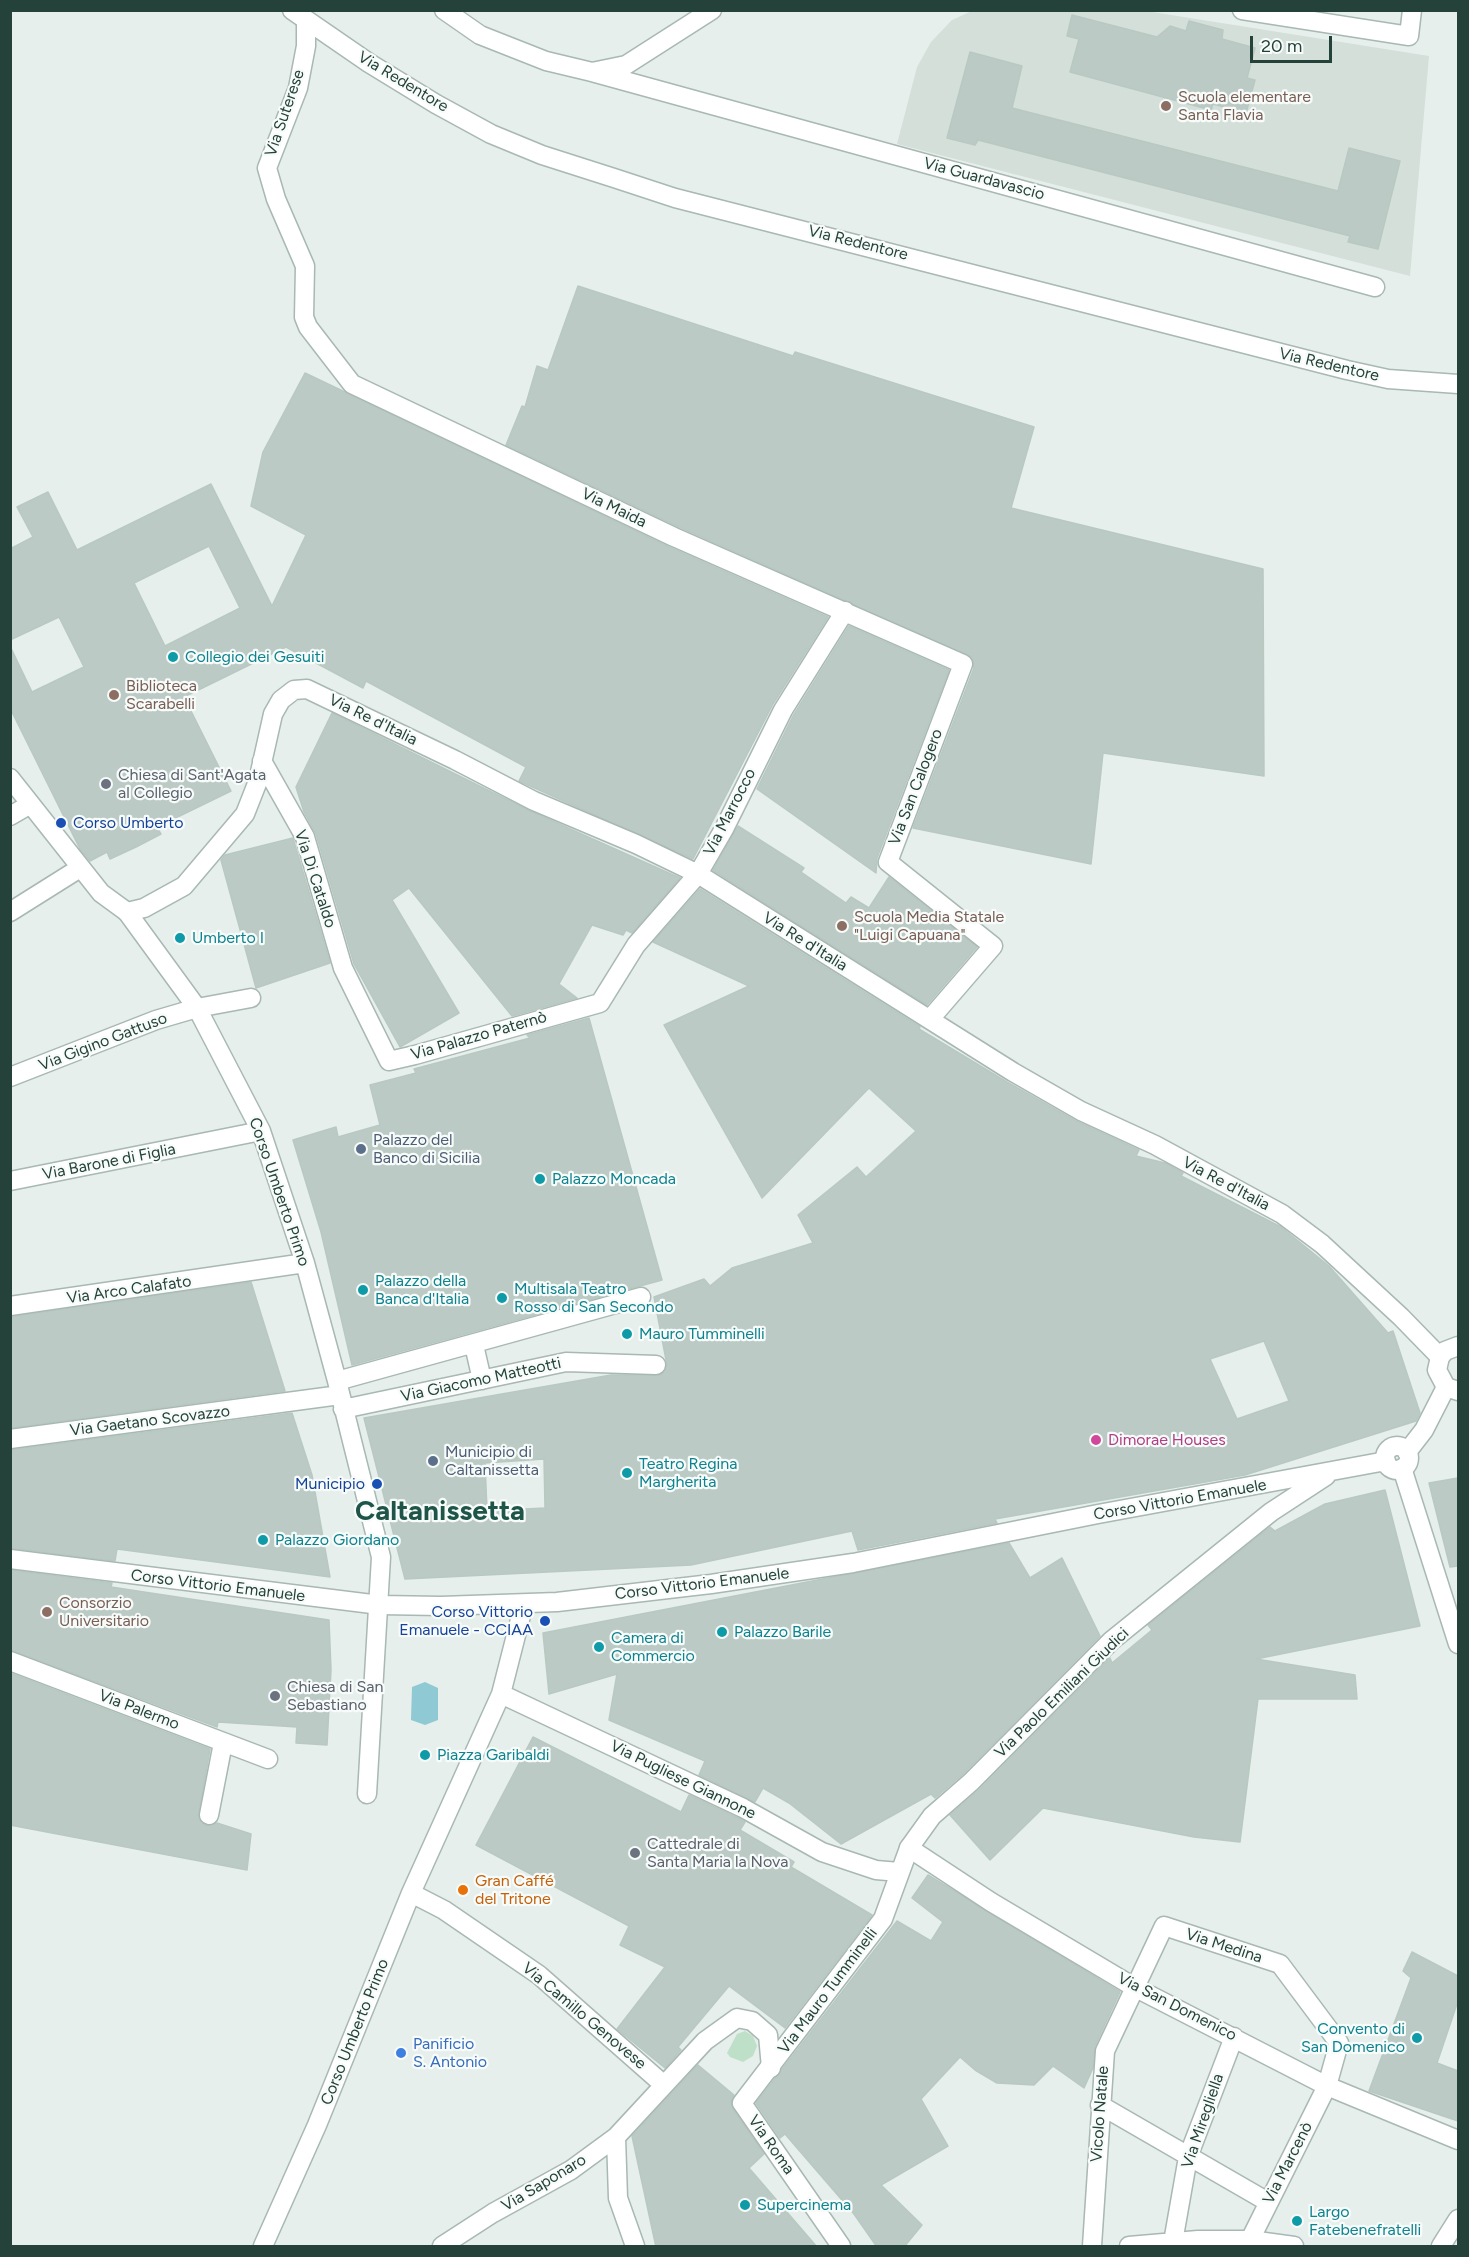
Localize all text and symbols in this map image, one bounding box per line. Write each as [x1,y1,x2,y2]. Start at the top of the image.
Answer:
scale bar [1253,24,1336,62]
text: 20 m [1261,35,1302,57]
street label: Via Redentore [354,47,452,117]
street label: Via Suterese [261,67,309,159]
place label: Scuola elementare Santa Flavia [1178,87,1311,125]
marker: Scuola elementare Santa Flavia [1159,99,1173,113]
street label: Via Guardavascio [921,154,1047,204]
street label: Via Redentore [806,221,910,265]
street label: Via Redentore [1277,344,1381,386]
street label: Via Maida [578,484,650,532]
place label: Collegio dei Gesuiti [185,647,324,667]
marker: Collegio dei Gesuiti [166,650,180,664]
place label: Biblioteca Scarabelli [126,676,197,714]
marker: Biblioteca Scarabelli [107,688,121,702]
street label: Via Re d'Italia [326,690,420,750]
street label: Via San Calogero [885,726,947,848]
place label: Chiesa di Sant'Agata al Collegio [118,765,266,803]
street label: Via Marrocco [700,765,760,859]
marker: Chiesa di Sant'Agata al Collegio [99,777,113,791]
place label: Corso Umberto [73,813,184,833]
marker: Corso Umberto [54,816,68,830]
street label: Via Di Cataldo [290,828,340,930]
place label: Scuola Media Statale "Luigi Capuana" [854,907,1004,945]
street label: Via Re d'Italia [759,908,851,976]
marker: Scuola Media Statale "Luigi Capuana" [835,919,849,933]
place label: Umberto I [192,928,264,948]
marker: Umberto I [173,931,187,945]
street label: Via Palazzo Paternò [409,1007,549,1065]
street label: Via Gigino Gattuso [36,1009,170,1075]
street label: Corso Umberto Primo [245,1115,313,1269]
place label: Palazzo del Banco di Sicilia [373,1130,480,1168]
street label: Via Barone di Figlia [41,1140,177,1184]
marker: Palazzo del Banco di Sicilia [354,1142,368,1156]
street label: Via Re d'Italia [1179,1153,1273,1215]
place label: Palazzo Moncada [552,1169,676,1189]
marker: Palazzo Moncada [533,1172,547,1186]
place label: Palazzo della Banca d'Italia [375,1271,469,1309]
street label: Via Arco Calafato [65,1272,193,1308]
place label: Multisala Teatro Rosso di San Secondo [514,1279,673,1317]
marker: Palazzo della Banca d'Italia [356,1283,370,1297]
marker: Multisala Teatro Rosso di San Secondo [495,1291,509,1305]
place label: Mauro Tumminelli [639,1324,765,1344]
marker: Mauro Tumminelli [620,1327,634,1341]
street label: Via Giacomo Matteotti [399,1354,563,1406]
street label: Via Gaetano Scovazzo [69,1402,231,1440]
place label: Dimorae Houses [1108,1430,1226,1450]
marker: Dimorae Houses [1089,1433,1103,1447]
place label: Municipio di Caltanissetta [445,1442,539,1480]
marker: Municipio di Caltanissetta [426,1454,440,1468]
place label: Teatro Regina Margherita [639,1454,737,1492]
marker: Teatro Regina Margherita [620,1466,634,1480]
place label: Municipio [295,1474,365,1494]
street label: Corso Vittorio Emanuele [1092,1475,1268,1525]
marker: Municipio [370,1477,384,1491]
district label: Caltanissetta [355,1495,525,1529]
place label: Palazzo Giordano [275,1530,399,1550]
marker: Palazzo Giordano [256,1533,270,1547]
street label: Corso Vittorio Emanuele [614,1564,790,1604]
street label: Corso Vittorio Emanuele [130,1566,306,1606]
place label: Consorzio Universitario [59,1593,149,1631]
place label: Corso Vittorio Emanuele - CCIAA [399,1602,533,1640]
marker: Consorzio Universitario [40,1605,54,1619]
marker: Corso Vittorio Emanuele - CCIAA [538,1614,552,1628]
place label: Palazzo Barile [734,1622,831,1642]
street label: Via Paolo Emiliani Giudici [991,1624,1133,1762]
marker: Palazzo Barile [715,1625,729,1639]
place label: Camera di Commercio [611,1628,695,1666]
marker: Camera di Commercio [592,1640,606,1654]
place label: Chiesa di San Sebastiano [287,1677,383,1715]
street label: Via Palermo [96,1686,182,1734]
marker: Chiesa di San Sebastiano [268,1689,282,1703]
street label: Via Pugliese Giannone [607,1736,759,1824]
place label: Piazza Garibaldi [437,1745,550,1765]
marker: Piazza Garibaldi [418,1748,432,1762]
place label: Cattedrale di Santa Maria la Nova [647,1834,788,1872]
marker: Cattedrale di Santa Maria la Nova [628,1846,642,1860]
place label: Gran Caffé del Tritone [475,1871,554,1909]
marker: Gran Caffé del Tritone [456,1883,470,1897]
street label: Via Mauro Tumminelli [774,1924,882,2058]
street label: Via Medina [1183,1925,1265,1967]
street label: Corso Umberto Primo [317,1956,393,2108]
street label: Via Camillo Genovese [518,1958,650,2074]
street label: Via San Domenico [1114,1969,1240,2045]
place label: Convento di San Domenico [1301,2019,1405,2057]
marker: Convento di San Domenico [1410,2031,1424,2045]
place label: Panificio S. Antonio [413,2034,487,2072]
marker: Panificio S. Antonio [394,2046,408,2060]
street label: Vicolo Natale [1087,2065,1113,2163]
street label: Via Miregliella [1178,2071,1228,2171]
street label: Via Roma [744,2112,798,2178]
street label: Via Marcenò [1259,2119,1317,2207]
street label: Via Saponaro [498,2150,590,2216]
place label: Supercinema [757,2195,851,2215]
marker: Supercinema [738,2198,752,2212]
place label: Largo Fatebenefratelli [1309,2202,1421,2240]
marker: Largo Fatebenefratelli [1290,2214,1304,2228]

